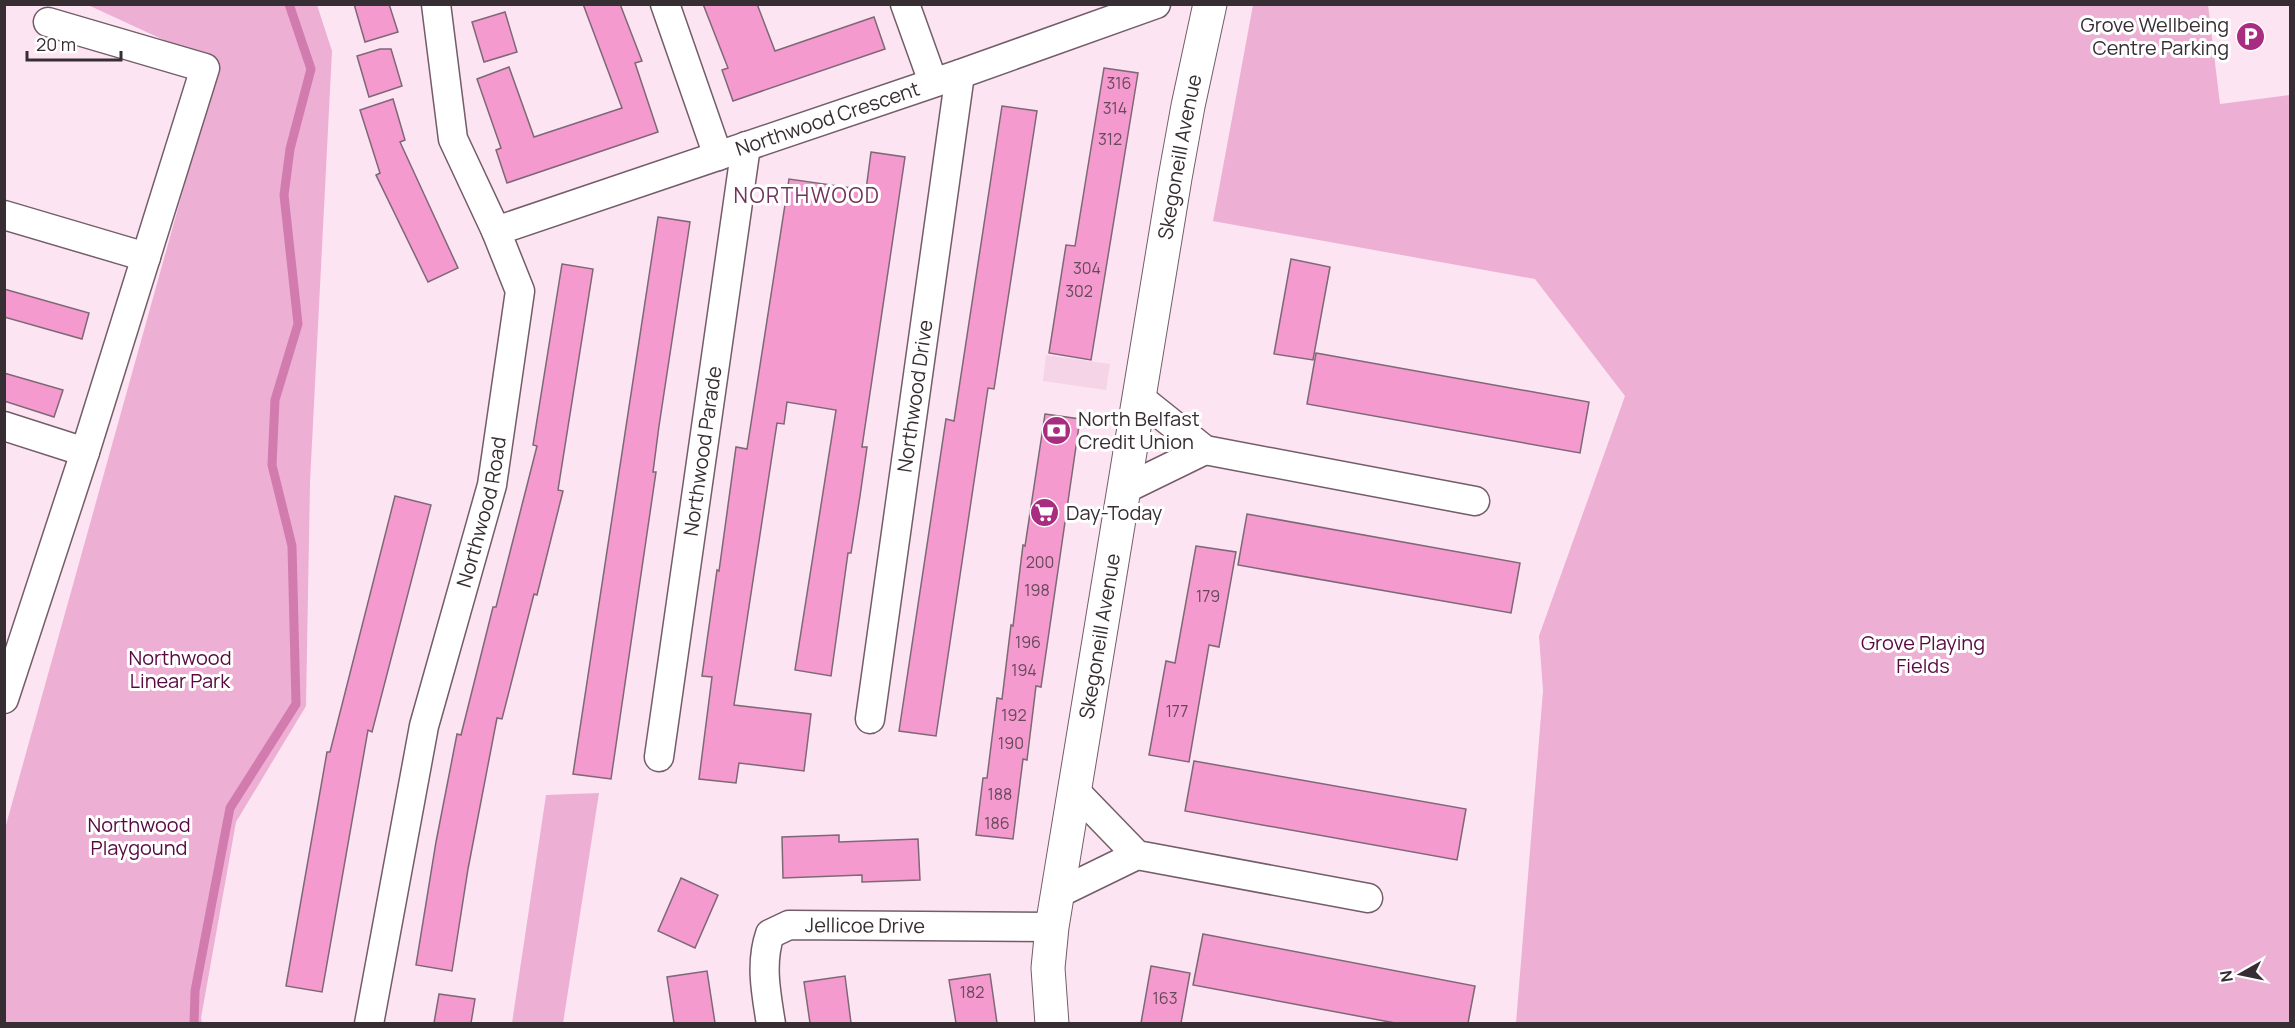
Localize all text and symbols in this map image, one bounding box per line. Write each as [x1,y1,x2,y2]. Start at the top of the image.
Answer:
place label: Grove Wellbeing Centre Parking [2081,11,2229,61]
parking icon: Grove Wellbeing Centre Parking [2234,20,2266,52]
scale bar [27,24,122,62]
text: 20 m [36,32,76,56]
house number: 316 [1106,72,1132,94]
street label: Skegoneill Avenue [1151,72,1208,241]
street label: Northwood Crescent [732,75,923,162]
house number: 314 [1103,97,1127,119]
house number: 312 [1098,128,1122,150]
district label: NORTHWOOD [734,181,880,209]
house number: 304 [1073,257,1101,279]
house number: 302 [1065,280,1093,302]
street label: Northwood Drive [891,318,939,474]
street label: Northwood Parade [677,364,728,538]
place label: North Belfast Credit Union [1078,405,1200,455]
bank icon: North Belfast Credit Union [1041,415,1073,447]
street label: Northwood Road [450,435,512,590]
supermarket icon: Day-Today [1029,497,1061,529]
place label: Day-Today [1066,499,1163,526]
house number: 200 [1026,551,1054,573]
street label: Skegoneill Avenue [1072,551,1126,721]
house number: 198 [1024,579,1050,601]
house number: 179 [1196,585,1220,607]
park label: Grove Playing Fields [1861,629,1985,679]
house number: 196 [1015,631,1041,653]
park label: Northwood Linear Park [128,644,232,694]
house number: 194 [1011,659,1037,681]
house number: 177 [1166,700,1188,722]
house number: 192 [1001,704,1027,726]
house number: 190 [998,732,1024,754]
house number: 188 [988,783,1012,805]
park label: Northwood Playgound [87,811,191,861]
house number: 186 [984,812,1010,834]
street label: Jellicoe Drive [805,911,925,939]
north arrow [2211,944,2271,1004]
text: N [2214,969,2238,984]
house number: 182 [960,981,984,1003]
house number: 163 [1152,987,1178,1009]

